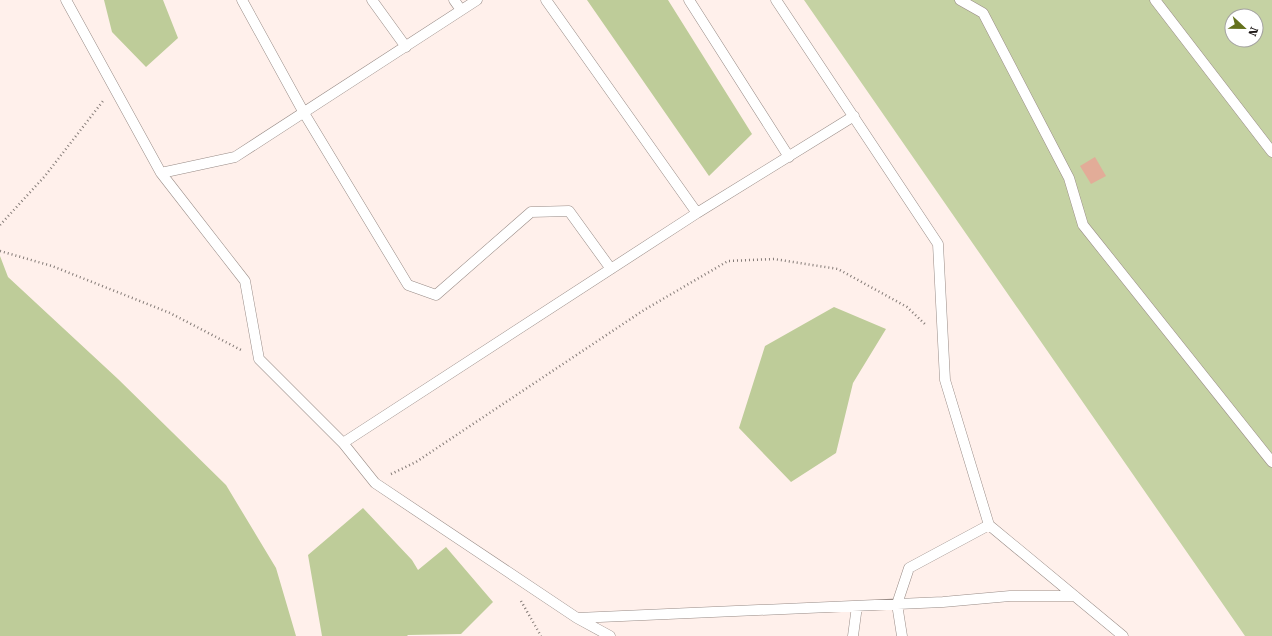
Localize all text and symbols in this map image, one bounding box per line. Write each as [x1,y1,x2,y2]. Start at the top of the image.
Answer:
north arrow [1224,8,1264,48]
text: N [1245,25,1260,38]

